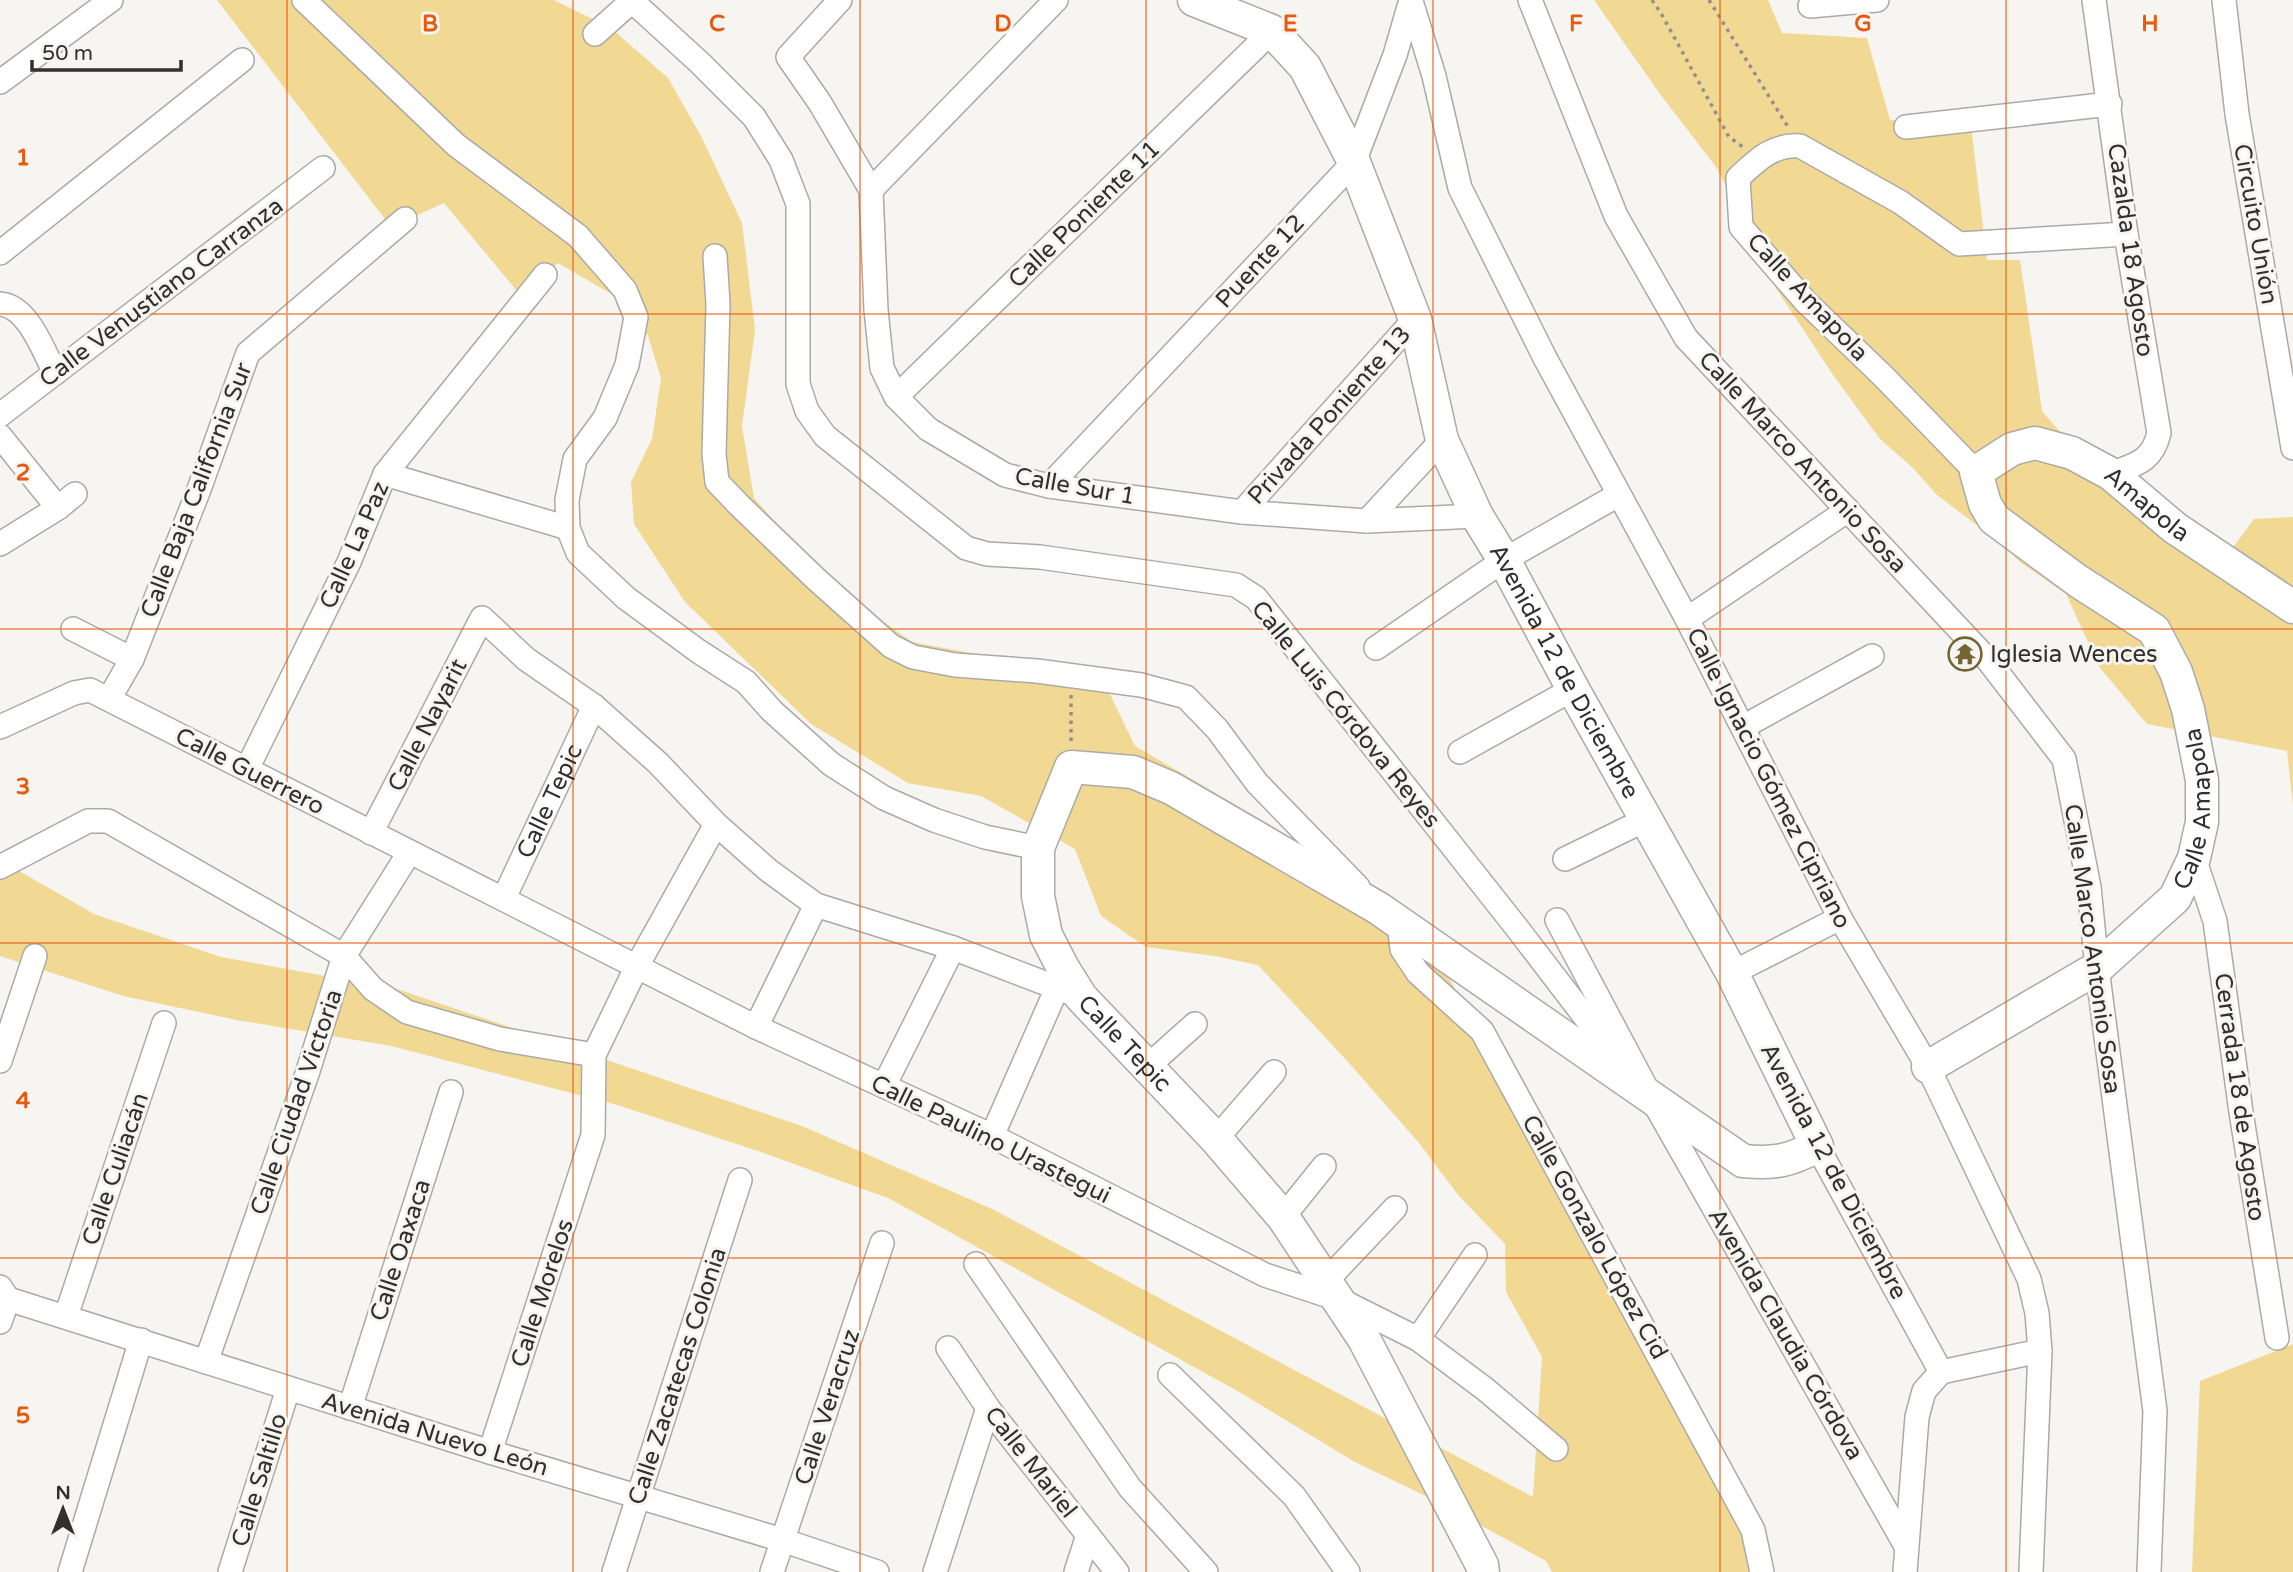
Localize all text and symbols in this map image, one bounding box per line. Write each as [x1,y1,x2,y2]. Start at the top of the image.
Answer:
text: B [422,10,438,38]
text: C [709,10,725,38]
text: D [994,10,1012,38]
text: E [1283,10,1297,38]
text: F [1569,10,1583,38]
text: G [1854,10,1872,38]
text: H [2141,10,2159,38]
scale bar [32,28,180,72]
text: 50 m [42,41,93,66]
street label: Calle Poniente 11 [1002,135,1166,294]
street label: Cazalda 18 Agosto [2101,141,2160,359]
street label: Circuito Unión [2227,142,2284,307]
text: 1 [16,144,30,172]
street label: Calle Venustiano Carranza [34,191,289,394]
street label: Puente 12 [1210,208,1311,314]
street label: Calle Amapola [1741,227,1874,367]
street label: Privada Poniente 13 [1242,320,1417,510]
street label: Calle Marco Antonio Sosa [1692,346,1913,579]
street label: Calle Baja California Sur [134,358,259,622]
text: 2 [16,459,30,487]
street label: Amapola [2098,460,2195,548]
street label: Calle Sur 1 [1012,462,1137,511]
street label: Calle La Paz [313,477,395,613]
street label: Avenida 12 de Diciembre [1483,539,1645,804]
street label: Calle Luis Córdova Reyes [1245,595,1446,834]
street label: Calle Ignacio Gómez Cipriano [1680,623,1857,933]
temple icon: Iglesia Wences [1946,635,1984,673]
place label: Iglesia Wences [1990,640,2158,669]
street label: Calle Nayarit [382,654,473,796]
street label: Calle Guerrero [170,721,329,821]
street label: Calle Amapola [2167,726,2217,894]
street label: Calle Tepic [511,740,589,863]
text: 3 [16,773,30,801]
street label: Calle Marco Antonio Sosa [2058,802,2127,1096]
street label: Cerrada 18 de Agosto [2208,971,2271,1223]
street label: Calle Ciudad Victoria [244,986,349,1219]
street label: Calle Tepic [1072,989,1177,1098]
street label: Avenida 12 de Diciembre [1754,1038,1913,1304]
street label: Calle Paulino Urastegui [866,1069,1115,1210]
text: 4 [16,1087,31,1115]
street label: Calle Culiacán [76,1089,155,1249]
street label: Calle Gonzalo López Cid [1515,1110,1674,1364]
street label: Calle Oaxaca [364,1176,437,1325]
street label: Avenida Claudia Córdova [1702,1203,1870,1465]
street label: Calle Morelos [505,1215,580,1371]
street label: Calle Zacatecas Colonia [622,1244,733,1509]
street label: Calle Veracruz [789,1326,866,1489]
street label: Avenida Nuevo León [318,1386,552,1483]
street label: Calle Mariel [978,1401,1083,1524]
text: 5 [16,1402,30,1430]
street label: Calle Saltillo [225,1410,294,1550]
north arrow [28,1474,98,1544]
text: N [55,1482,71,1504]

